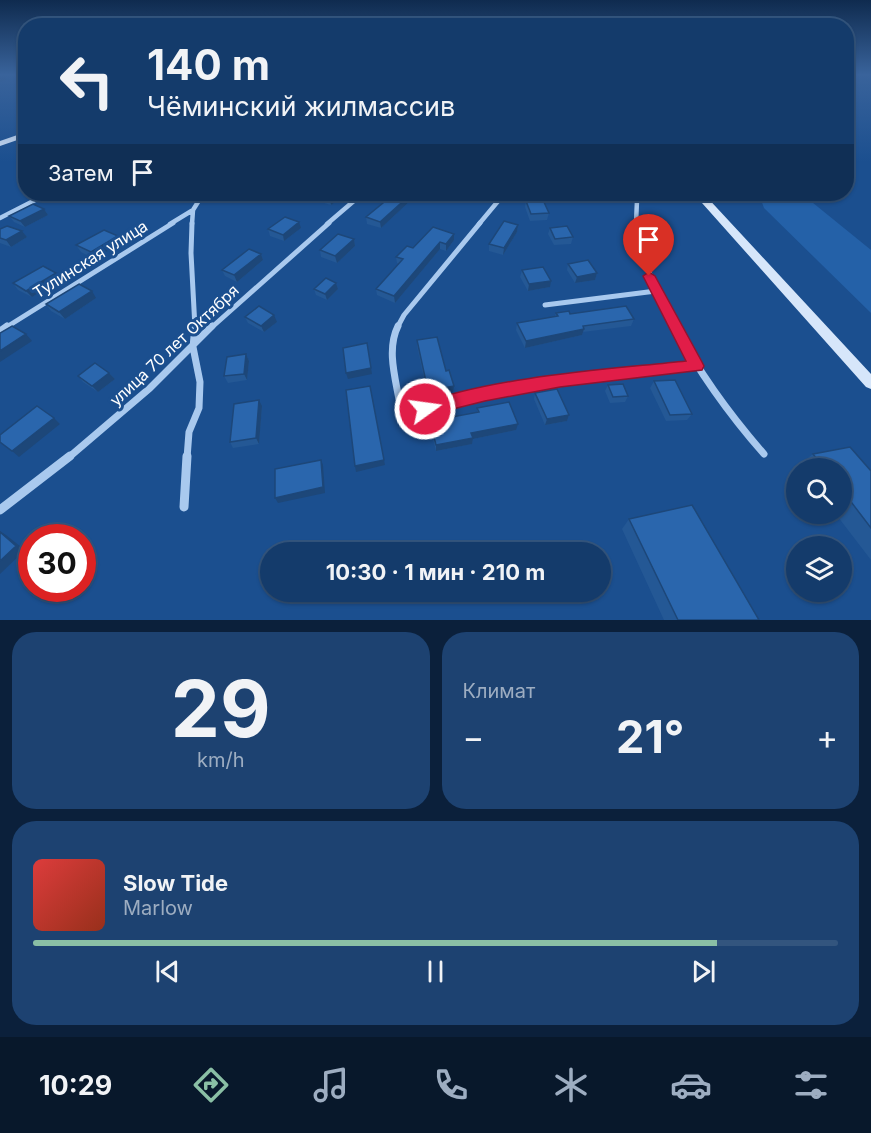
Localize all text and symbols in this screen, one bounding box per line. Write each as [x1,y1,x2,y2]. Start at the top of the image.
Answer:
text: 140 m [147,39,270,90]
icon: left [48,42,126,120]
text: Чёминский жилмассив [147,90,455,123]
icon: arrive [126,156,159,189]
text: Затем [48,160,114,186]
pin [623,214,674,276]
street label: Тулинская улица [29,216,151,302]
icon: arrive [632,223,665,256]
street label: улица 70 лет Октября [105,280,243,410]
position arrow [393,377,457,441]
map controls [786,458,852,602]
button: search [786,458,852,524]
speed limit sign: 30 [18,524,96,602]
button: layers [786,536,852,602]
text: 10:30 · 1 мин · 210 m [326,559,545,585]
text: 29 [171,661,271,756]
text: Климат [463,679,535,703]
text: 21° [616,709,684,764]
text: − [463,717,484,757]
text: + [816,717,838,757]
text: km/h [197,748,245,772]
text: Slow Tide [123,870,228,896]
text: Marlow [123,896,193,920]
icon: previous [151,955,184,988]
icon: pause [419,955,452,988]
icon: next [687,955,720,988]
icon: directions [190,1064,232,1106]
icon: music [310,1064,352,1106]
icon: phone [430,1064,472,1106]
icon: climate [550,1064,592,1106]
icon: car [670,1064,712,1106]
icon: filters [790,1064,832,1106]
text: 10:29 [39,1069,112,1102]

